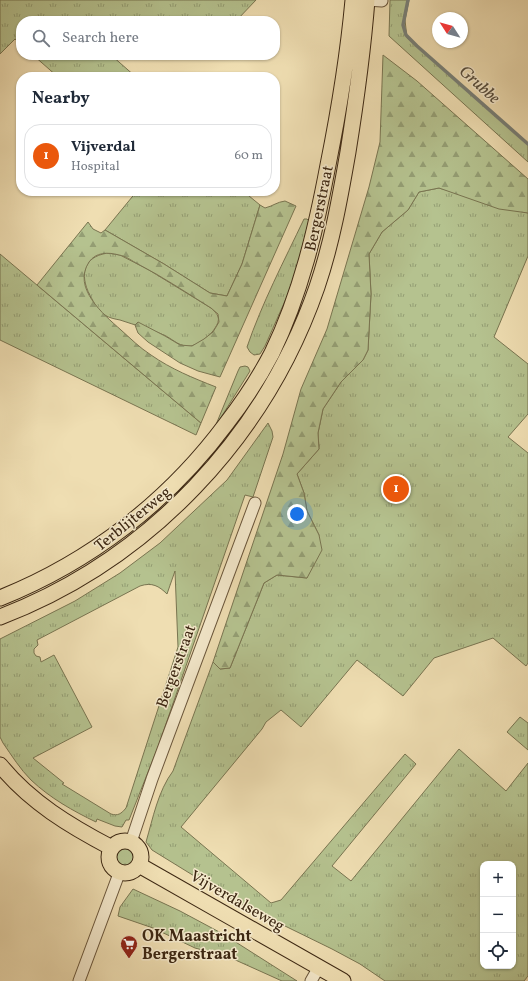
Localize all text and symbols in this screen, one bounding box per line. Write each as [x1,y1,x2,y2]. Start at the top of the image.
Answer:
north arrow [432,12,468,48]
search box [16,16,280,60]
icon: search [30,27,52,49]
text: Search here [62,28,139,49]
water label: Grubbe [453,60,505,110]
text: Nearby [32,87,90,110]
text: Vijverdal [71,137,136,158]
text: 1 [43,147,49,165]
text: 60 m [235,147,263,165]
text: Hospital [71,158,120,176]
street label: Bergerstraat [300,163,340,253]
pin: 1 [383,474,409,504]
street label: Terblijterweg [90,482,176,557]
your location [287,504,307,524]
street label: Bergerstraat [152,622,202,711]
map controls [480,861,516,969]
button: + [480,861,516,897]
street label: Vijverdalseweg [186,866,288,938]
button: − [480,897,516,933]
place label: OK Maastricht Bergerstraat [142,926,252,966]
button: locate [480,933,516,969]
supermarket icon: OK Maastricht Bergerstraat [119,934,139,959]

